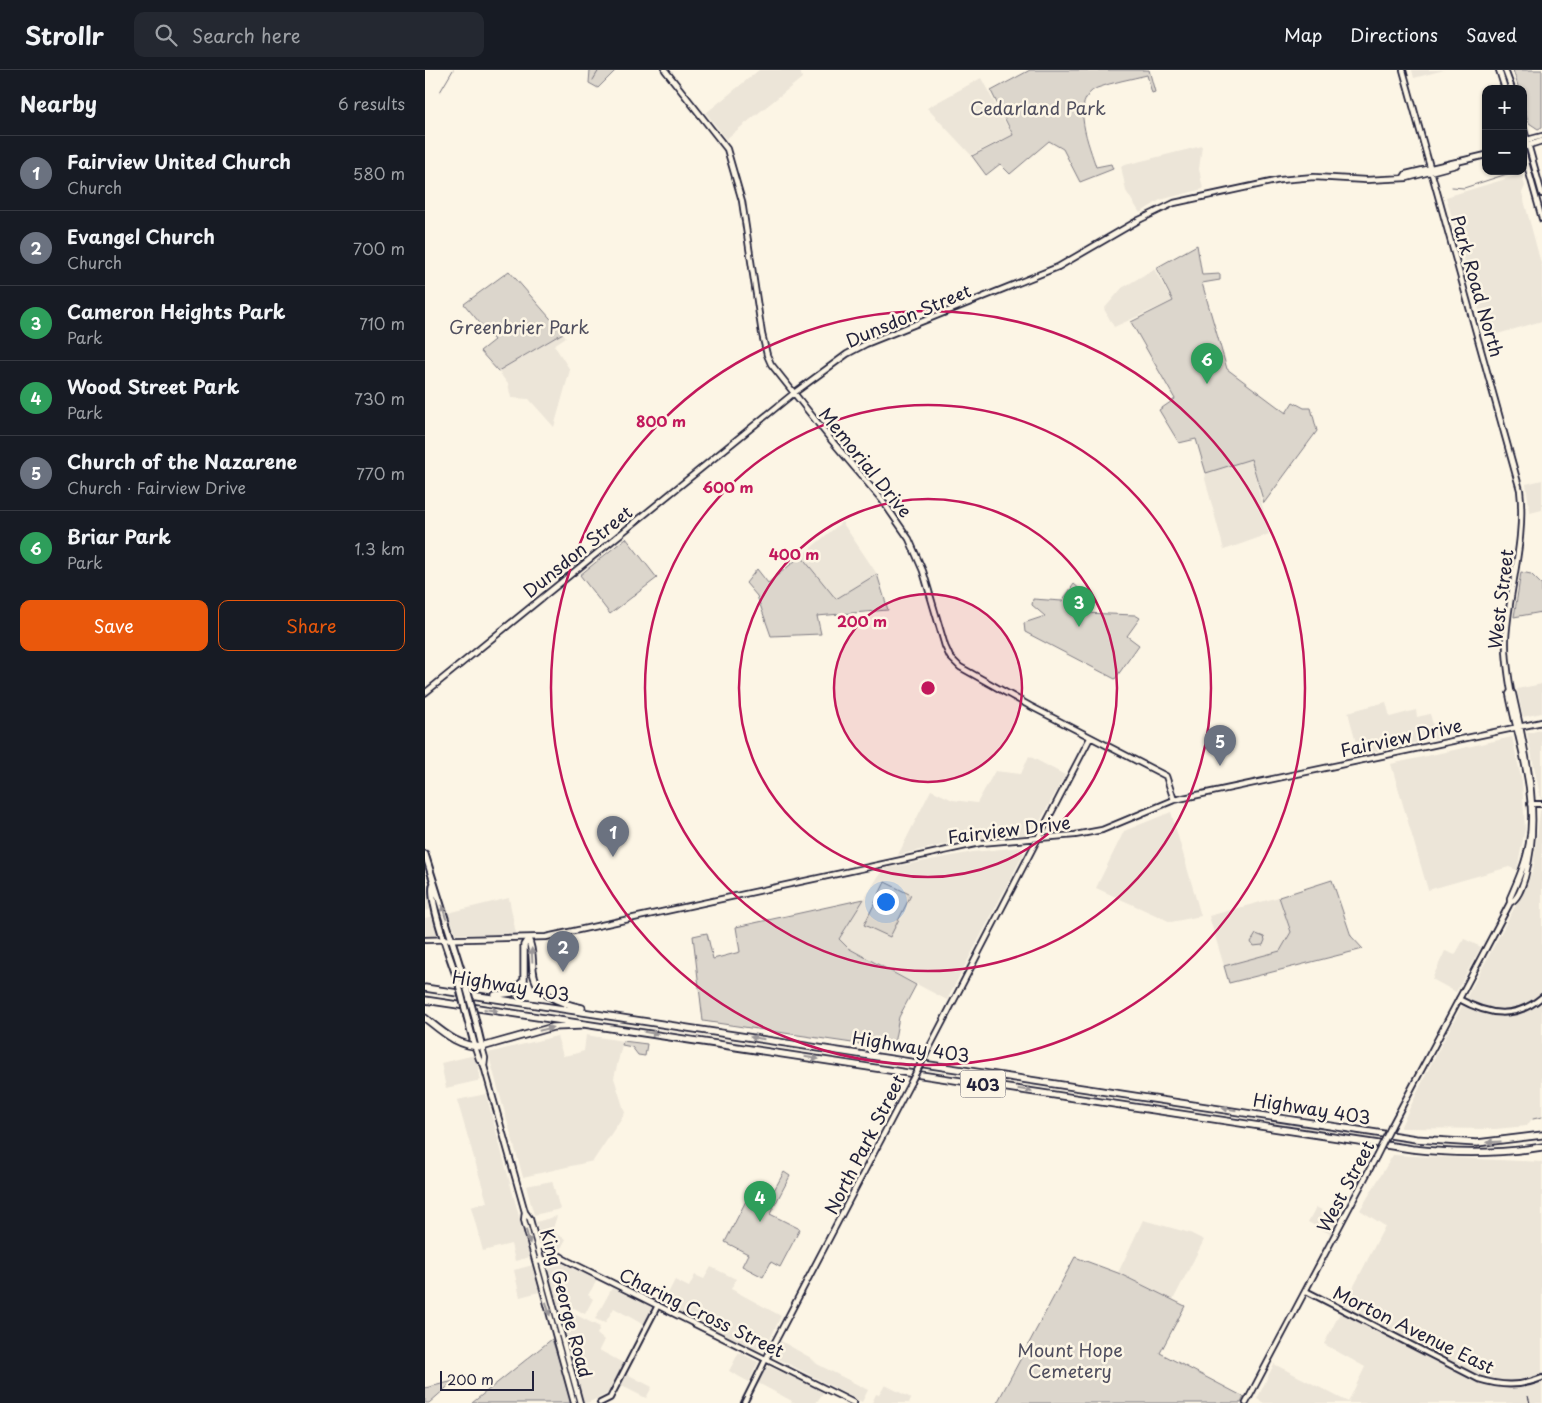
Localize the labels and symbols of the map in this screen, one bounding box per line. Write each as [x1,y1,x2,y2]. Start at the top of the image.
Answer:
park label: Cedarland Park [970,94,1106,121]
street label: Park Road North [1445,212,1511,360]
street label: Dunsdon Street [841,276,975,354]
park label: Greenbrier Park [449,313,589,340]
pin: 6 [1191,343,1223,384]
street label: Memorial Drive [813,401,919,523]
text: 800 m [636,409,686,432]
text: 600 m [702,475,754,498]
street label: Dunsdon Street [517,498,637,604]
text: 400 m [769,542,819,565]
street label: West Street [1480,547,1520,651]
pin: 3 [1063,586,1095,627]
text: 200 m [837,609,887,632]
centre of rings [919,679,937,697]
street label: Fairview Drive [1338,711,1464,763]
pin: 5 [1204,725,1236,766]
street label: Fairview Drive [946,808,1072,850]
pin: 1 [597,816,629,857]
your location [873,889,899,915]
one-way arrow [440,904,448,919]
pin: 2 [547,931,579,972]
one-way arrow [527,947,535,963]
street label: Highway 403 [450,962,572,1008]
one-way arrow [483,1006,499,1014]
street label: Highway 403 [850,1023,972,1069]
one-way arrow [539,1025,554,1033]
one-way arrow [644,1030,660,1038]
one-way arrow [748,1034,764,1042]
one-way arrow [804,1054,820,1062]
street label: North Park Street [817,1069,911,1219]
road number: 403 [961,1071,1005,1098]
street label: Highway 403 [1251,1085,1373,1131]
one-way arrow [1017,1086,1033,1094]
one-way arrow [1220,1105,1236,1113]
street label: West Street [1309,1135,1381,1237]
one-way arrow [1486,1138,1502,1146]
pin: 4 [744,1181,776,1222]
street label: King George Road [534,1226,600,1380]
one-way arrow [525,1230,533,1245]
street label: Charing Cross Street [615,1260,789,1364]
street label: Morton Avenue East [1329,1278,1499,1380]
one-way arrow [545,1302,553,1317]
park label: Mount Hope Cemetery [1017,1336,1123,1384]
scale bar [440,1368,534,1391]

